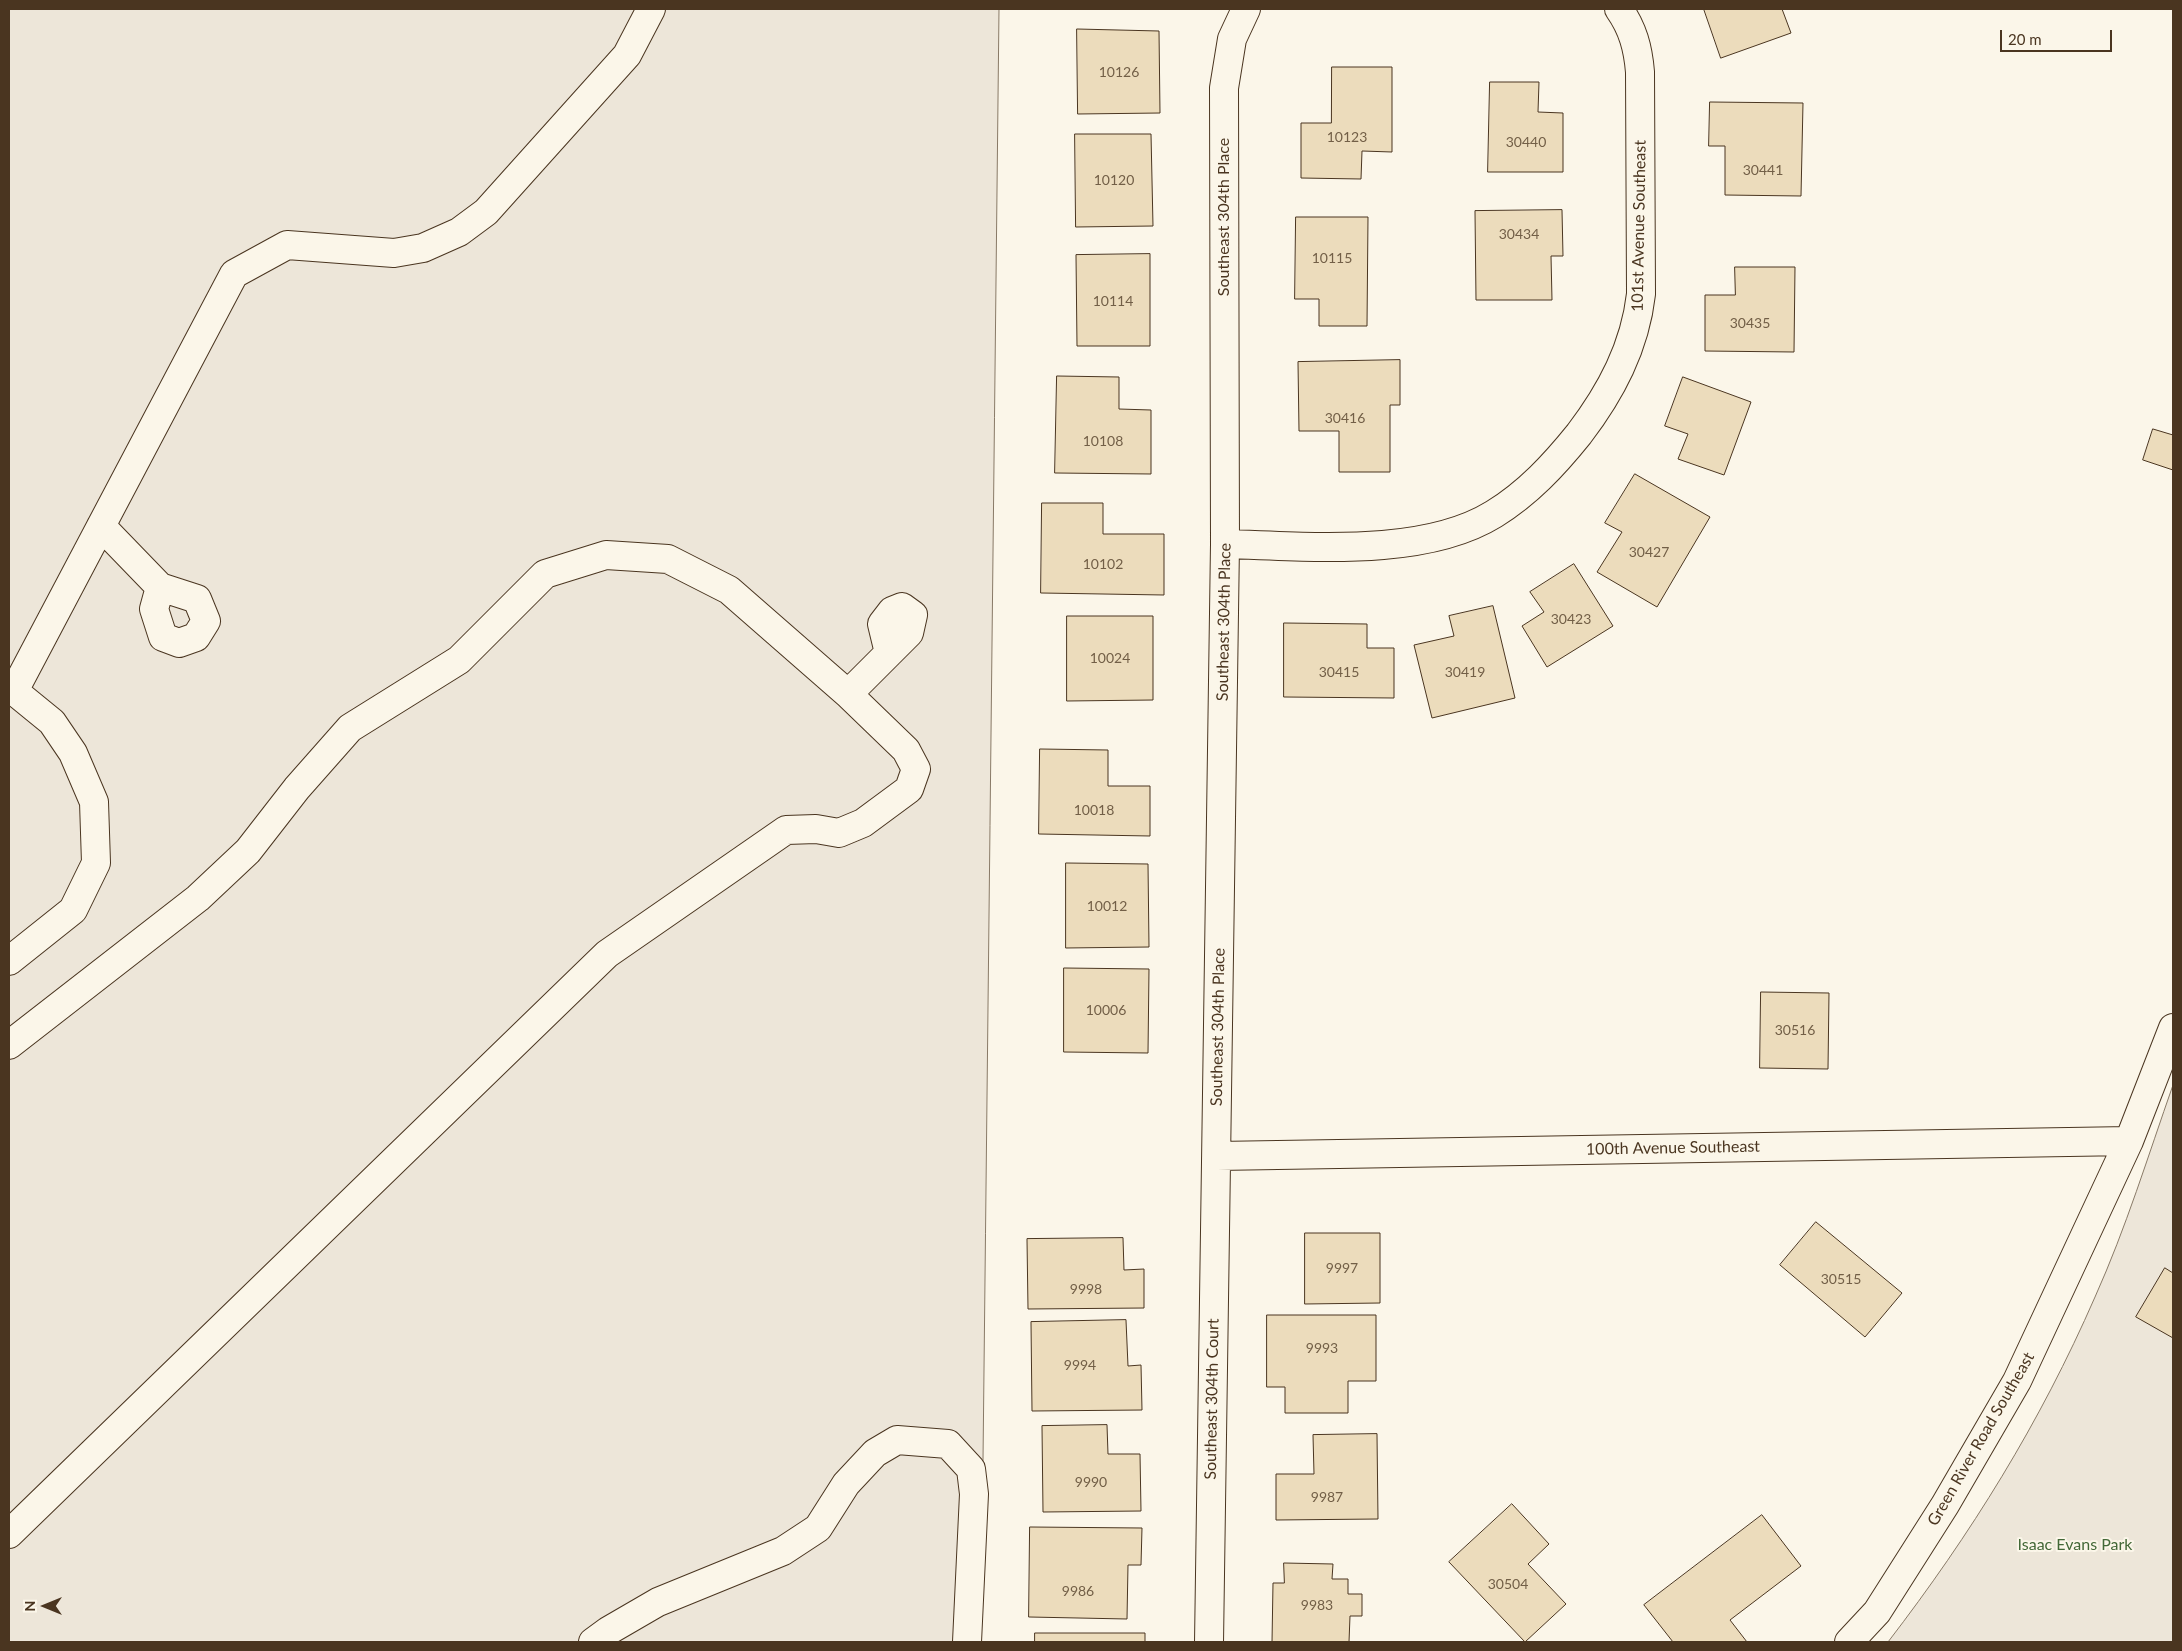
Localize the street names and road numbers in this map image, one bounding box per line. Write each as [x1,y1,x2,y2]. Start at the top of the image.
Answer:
street label: Southeast 304th Place [1214,138,1234,296]
street label: 101st Avenue Southeast [1628,140,1650,312]
street label: Southeast 304th Place [1213,543,1235,701]
street label: Southeast 304th Place [1207,948,1229,1106]
street label: 100th Avenue Southeast [1586,1137,1760,1159]
street label: Southeast 304th Court [1201,1318,1223,1480]
street label: Green River Road Southeast [1923,1349,2039,1529]

